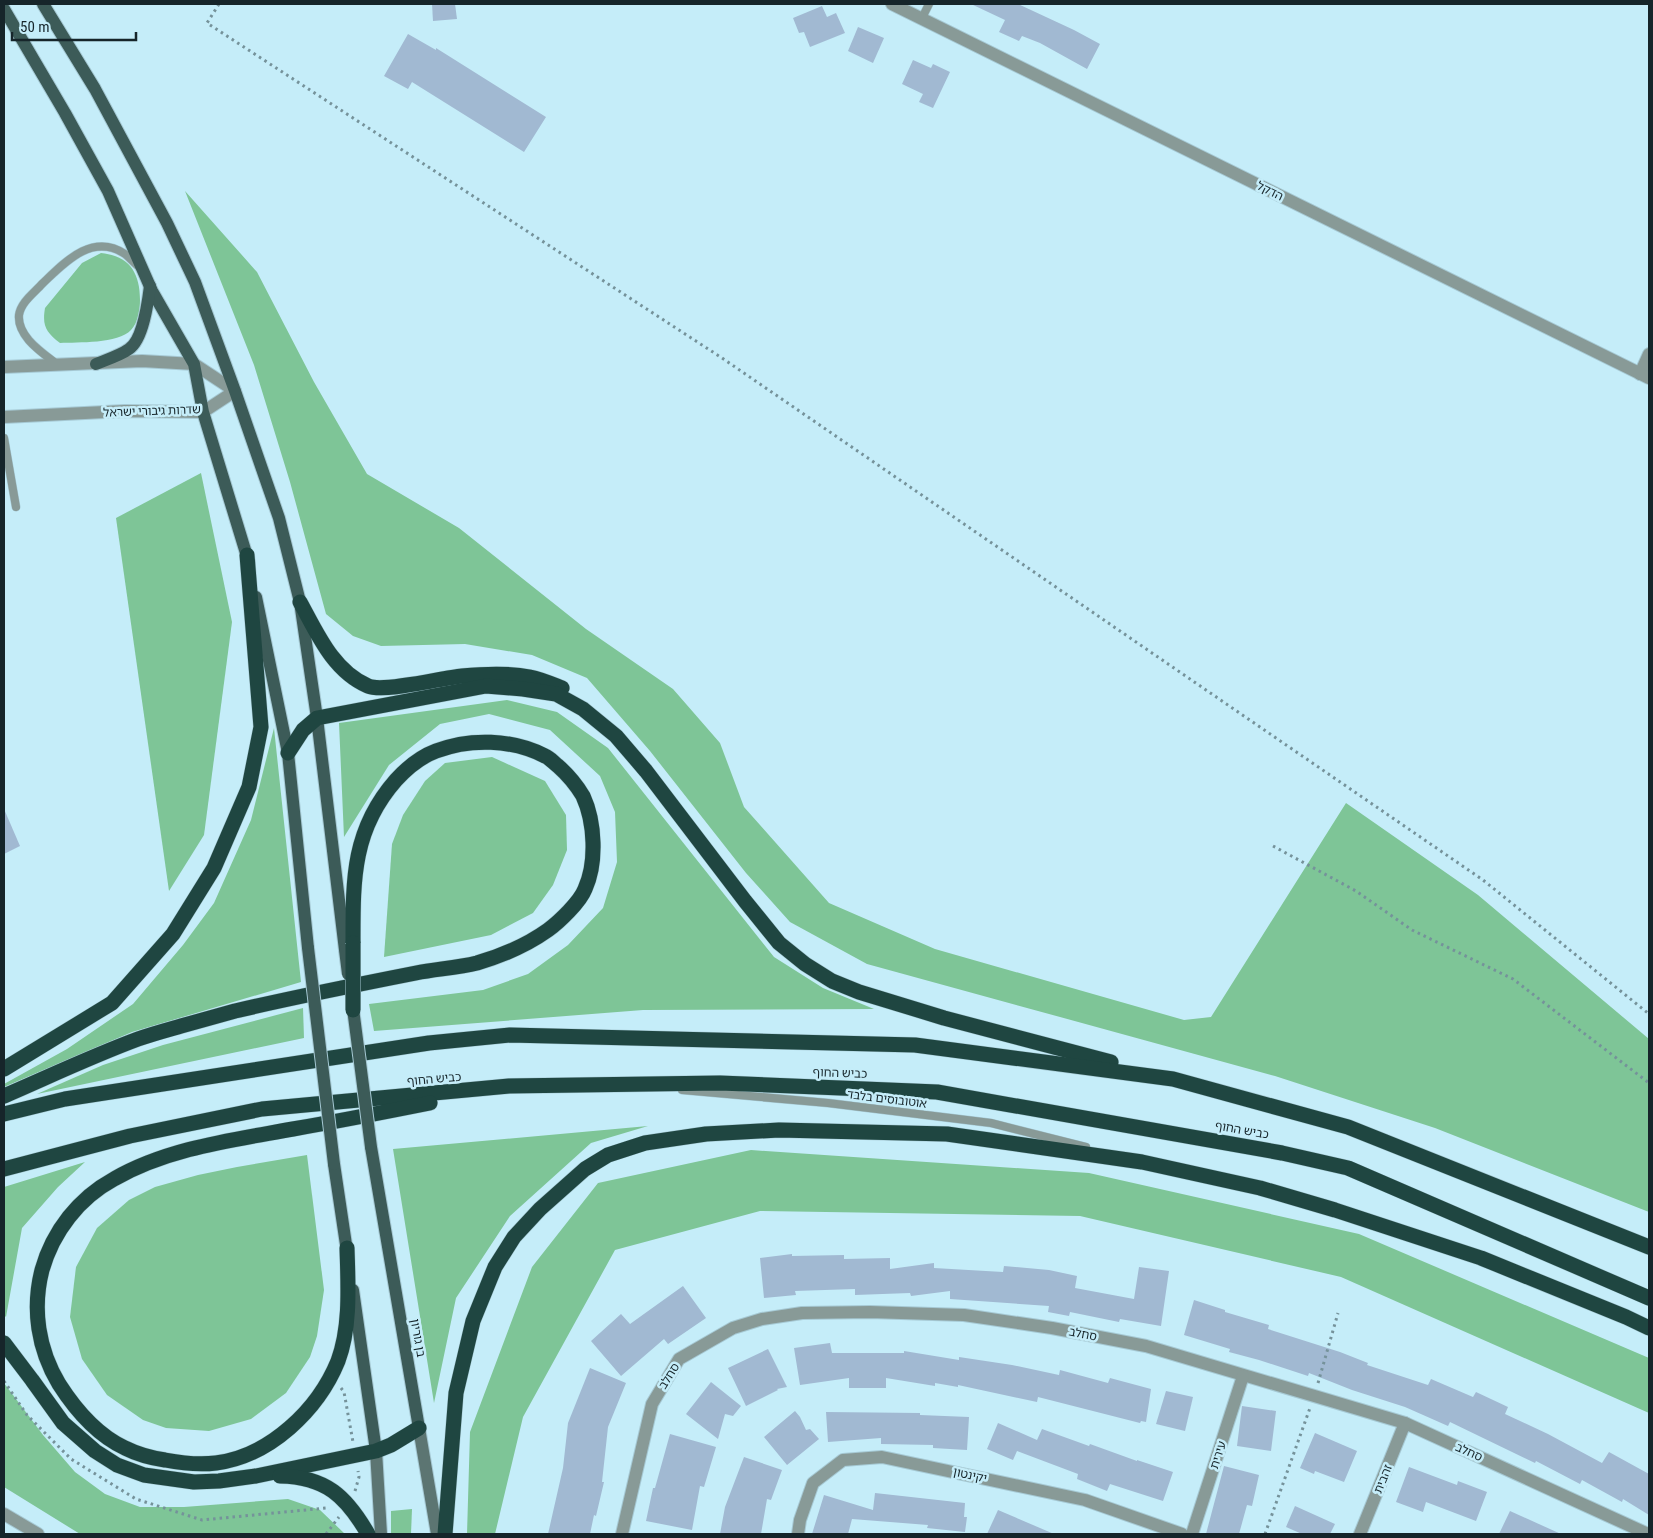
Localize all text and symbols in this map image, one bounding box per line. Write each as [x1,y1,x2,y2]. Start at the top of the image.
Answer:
scale bar [12,10,136,42]
text: 50 m [20,18,50,36]
street label: הדקל [1254,179,1286,203]
street label: שדרות גיבורי ישראל [103,402,201,420]
street label: כביש החוף [812,1065,868,1081]
street label: כביש החוף [406,1070,462,1088]
street label: אוטובוסים בלבד [846,1087,928,1111]
street label: כביש החוף [1214,1118,1270,1142]
street label: בן גוריון [408,1318,428,1359]
street label: סחלב [1068,1324,1099,1344]
street label: סחלב [656,1360,683,1392]
street label: עירית [1207,1439,1229,1471]
street label: סחלב [1453,1440,1485,1464]
street label: זהבית [1371,1462,1395,1495]
street label: יקינטון [952,1465,988,1485]

